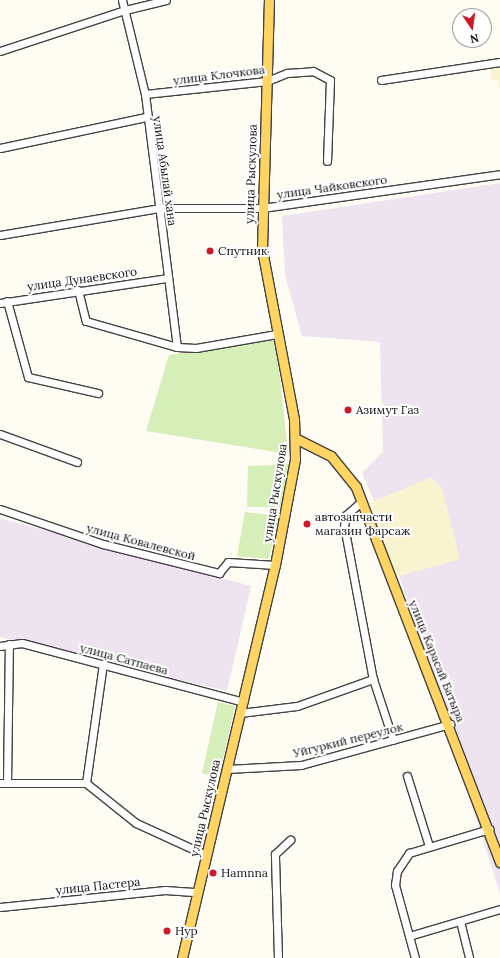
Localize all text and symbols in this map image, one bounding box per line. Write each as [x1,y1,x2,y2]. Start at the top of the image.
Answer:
north arrow [452,8,492,48]
text: N [469,31,480,46]
street label: улица Клочкова [172,62,266,88]
street label: улица Абылай хана [150,115,180,227]
street label: улица Рыскулова [242,124,260,224]
street label: улица Чайковского [276,172,388,202]
place label: Спутник [218,244,267,258]
marker: Спутник [205,246,215,256]
street label: улица Дунаевского [26,264,138,294]
place label: Азимут Газ [356,403,419,417]
marker: Азимут Газ [343,405,353,415]
street label: улица Рыскулова [260,443,290,543]
place label: автозапчасти магазин Фарсаж [315,510,410,538]
marker: автозапчасти магазин Фарсаж [302,519,312,529]
street label: улица Ковалевской [85,521,197,563]
street label: улица Карасай Батыра [406,598,468,724]
street label: улица Сатпаева [78,640,170,678]
street label: Уйгуркий переулок [292,719,404,761]
street label: улица Рыскулова [187,758,223,858]
place label: Hamnna [221,866,268,880]
marker: Hamnna [208,868,218,878]
street label: улица Пастера [55,874,141,898]
place label: Hyp [175,924,198,938]
marker: Hyp [162,926,172,936]

